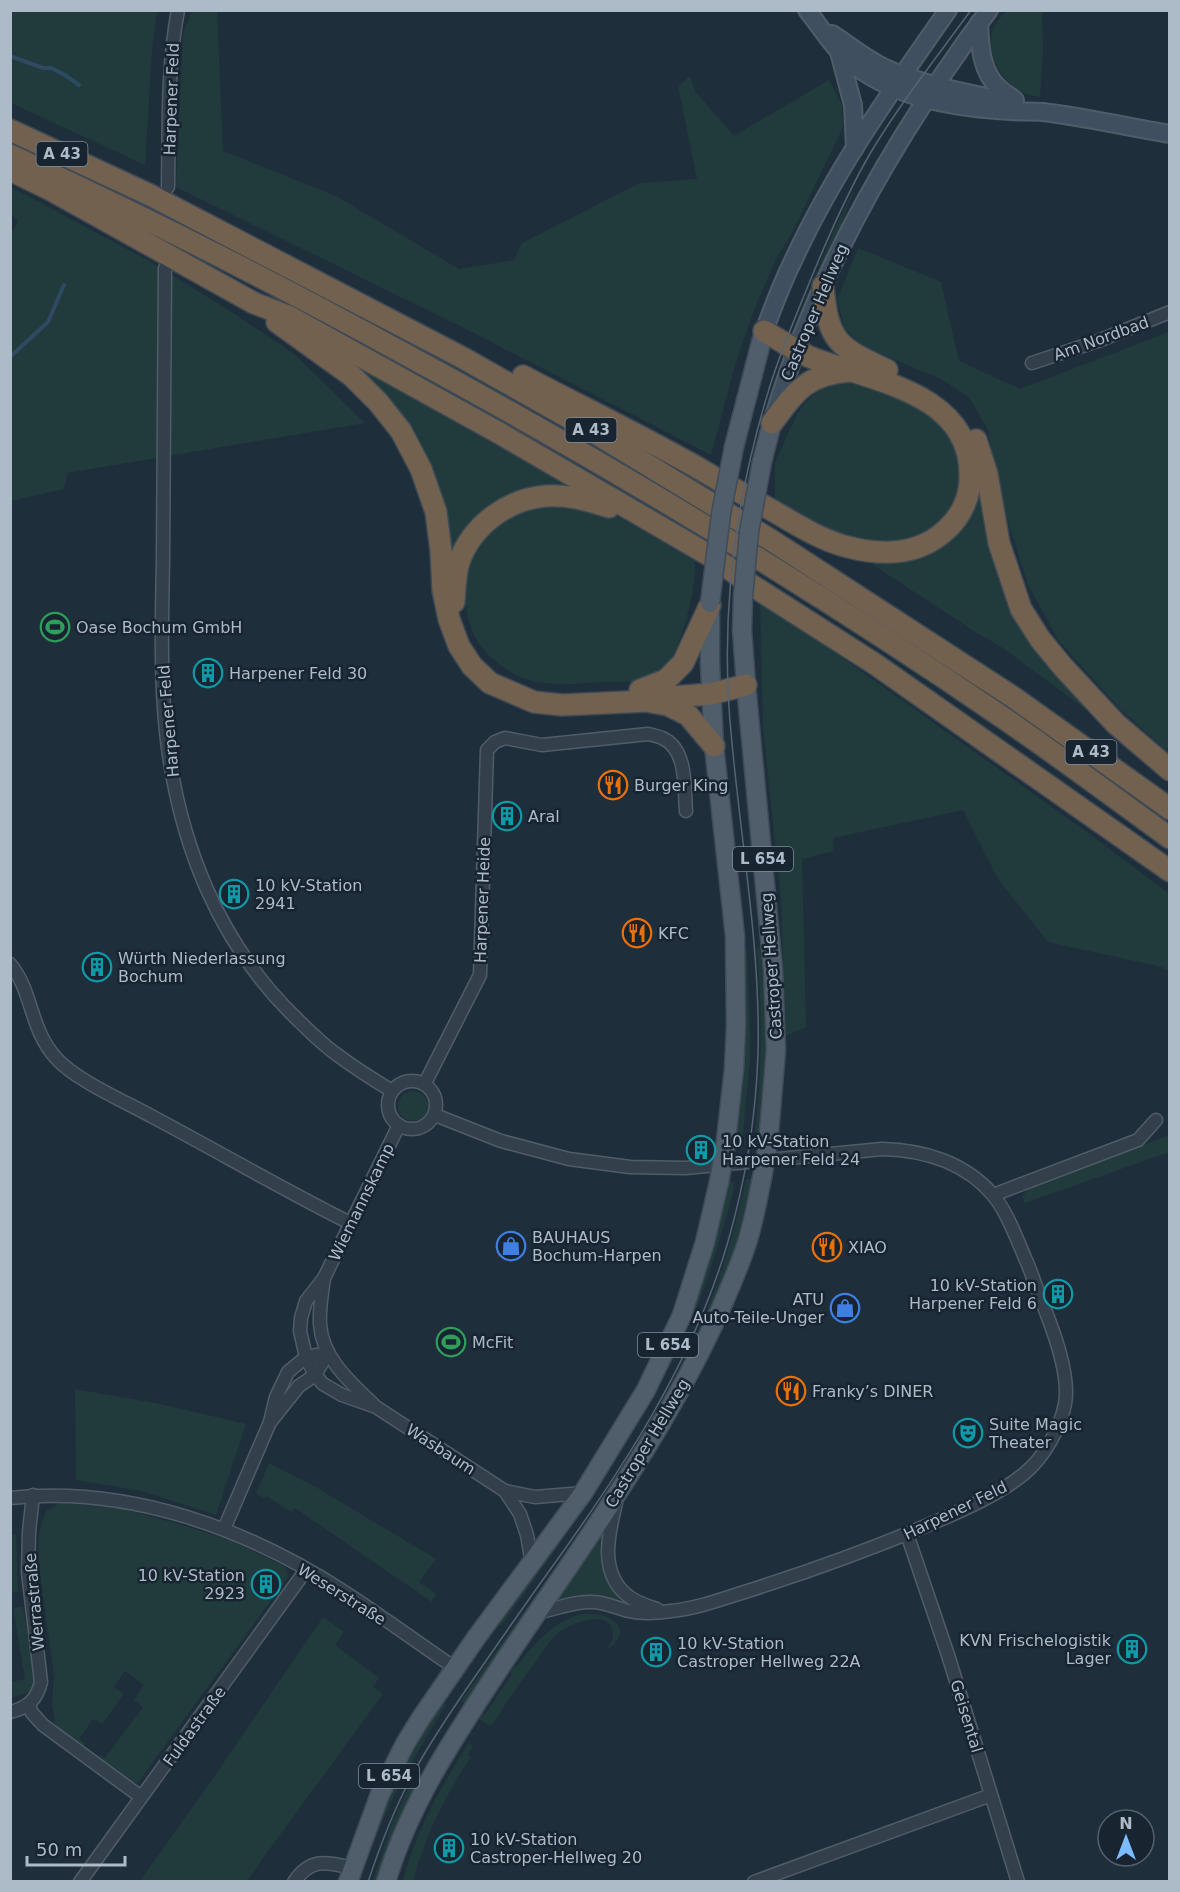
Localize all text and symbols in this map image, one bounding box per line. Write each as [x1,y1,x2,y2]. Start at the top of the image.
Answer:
street label: Harpener Feld [160,42,183,156]
road number: A 43 [36,142,88,166]
street label: Castroper Hellweg [777,241,852,384]
street label: Am Nordbad [1051,312,1151,364]
road number: A 43 [566,418,616,442]
sports icon: Oase Bochum GmbH [39,611,71,643]
place label: Oase Bochum GmbH [76,618,242,637]
building icon: Harpener Feld 30 [192,657,224,689]
street label: Harpener Feld [154,664,183,778]
place label: Harpener Feld 30 [229,664,367,683]
road number: A 43 [1066,740,1116,764]
restaurant icon: Burger King [597,769,629,801]
place label: Burger King [634,776,728,795]
building icon: Aral [491,800,523,832]
place label: Aral [528,807,560,826]
street label: Harpener Heide [471,837,494,964]
road number: L 654 [733,847,793,871]
place label: 10 kV-Station 2941 [255,876,362,913]
building icon: 10 kV-Station 2941 [218,878,250,910]
street label: Castroper Hellweg [757,892,786,1040]
restaurant icon: KFC [621,917,653,949]
place label: KFC [658,924,689,943]
place label: Würth Niederlassung Bochum [118,949,286,986]
building icon: Würth Niederlassung Bochum [81,951,113,983]
place label: 10 kV-Station Harpener Feld 24 [722,1132,860,1169]
building icon: 10 kV-Station Harpener Feld 24 [685,1134,717,1166]
street label: Wiemannskamp [325,1140,398,1264]
place label: BAUHAUS Bochum-Harpen [532,1228,662,1265]
shop icon: BAUHAUS Bochum-Harpen [495,1230,527,1262]
restaurant icon: XIAO [811,1231,843,1263]
place label: XIAO [848,1238,887,1257]
place label: 10 kV-Station Harpener Feld 6 [909,1276,1037,1313]
building icon: 10 kV-Station Harpener Feld 6 [1042,1278,1074,1310]
place label: ATU Auto-Teile-Unger [692,1290,824,1327]
shop icon: ATU Auto-Teile-Unger [829,1292,861,1324]
sports icon: McFit [435,1326,467,1358]
place label: McFit [472,1333,513,1352]
road number: L 654 [638,1333,698,1357]
street label: Castroper Hellweg [601,1375,693,1511]
restaurant icon: Franky’s DINER [775,1375,807,1407]
place label: Franky’s DINER [812,1382,933,1401]
place label: Suite Magic Theater [988,1415,1082,1452]
theatre icon: Suite Magic Theater [952,1417,984,1449]
street label: Wasbaum [403,1420,479,1479]
street label: Harpener Feld [900,1477,1010,1544]
street label: Werrastraße [21,1552,48,1652]
street label: Weserstraße [294,1560,389,1629]
place label: 10 kV-Station 2923 [138,1566,245,1603]
building icon: 10 kV-Station 2923 [250,1568,282,1600]
place label: KVN Frischelogistik Lager [959,1631,1112,1668]
building icon: KVN Frischelogistik Lager [1116,1633,1148,1665]
place label: 10 kV-Station Castroper Hellweg 22A [677,1634,861,1671]
building icon: 10 kV-Station Castroper Hellweg 22A [640,1636,672,1668]
street label: Geisental [946,1677,987,1755]
street label: Fuldastraße [159,1683,230,1770]
road number: L 654 [359,1764,419,1788]
north arrow [1096,1808,1156,1868]
text: N [1119,1814,1133,1833]
scale bar [27,1829,124,1867]
place label: 10 kV-Station Castroper-Hellweg 20 [470,1830,642,1867]
building icon: 10 kV-Station Castroper-Hellweg 20 [433,1832,465,1864]
text: 50 m [36,1839,82,1860]

